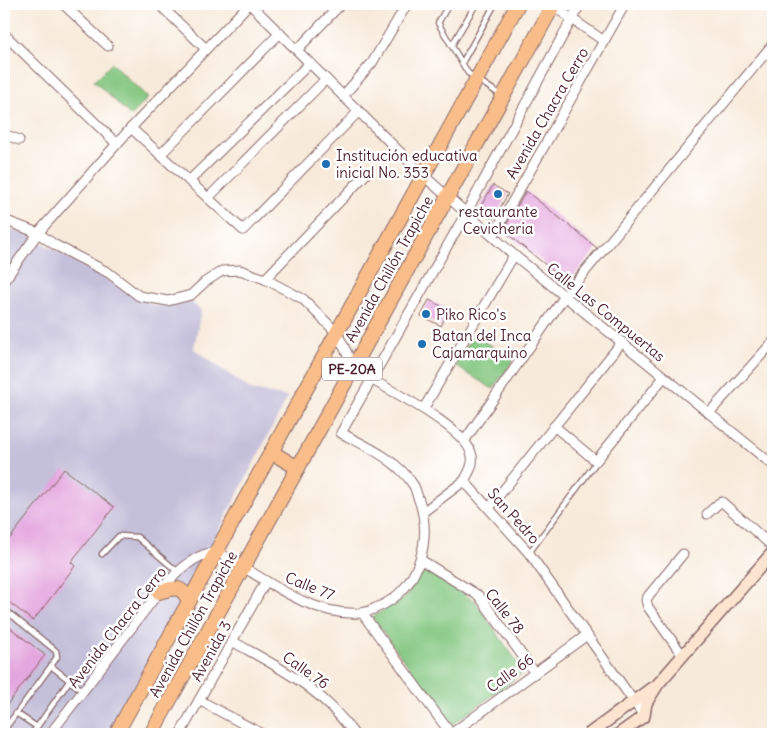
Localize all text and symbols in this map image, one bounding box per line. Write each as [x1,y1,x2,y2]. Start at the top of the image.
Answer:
street label: Avenida Chacra Cerro [502,44,592,182]
place label: Institución educativa inicial No. 353 [336,146,478,182]
marker: Institución educativa inicial No. 353 [320,158,332,170]
marker: restaurante Cevicheria [492,188,504,200]
street label: Avenida Chillón Trapiche [341,192,437,346]
place label: restaurante Cevicheria [459,202,537,238]
street label: Calle Las Compuertas [543,258,669,366]
place label: Piko Rico's [436,305,506,324]
marker: Piko Rico's [420,308,432,320]
place label: Batan del Inca Cajamarquino [432,326,532,362]
marker: Batan del Inca Cajamarquino [416,338,428,350]
road number: PE-20A [322,358,382,380]
street label: San Pedro [484,484,544,548]
street label: Avenida Chillón Trapiche [145,547,241,701]
street label: Avenida Chacra Cerro [64,563,170,691]
street label: Calle 77 [283,568,337,604]
street label: Calle 78 [481,584,529,638]
street label: Avenida 3 [187,617,235,685]
street label: Calle 76 [279,647,333,693]
street label: Calle 66 [483,649,537,697]

